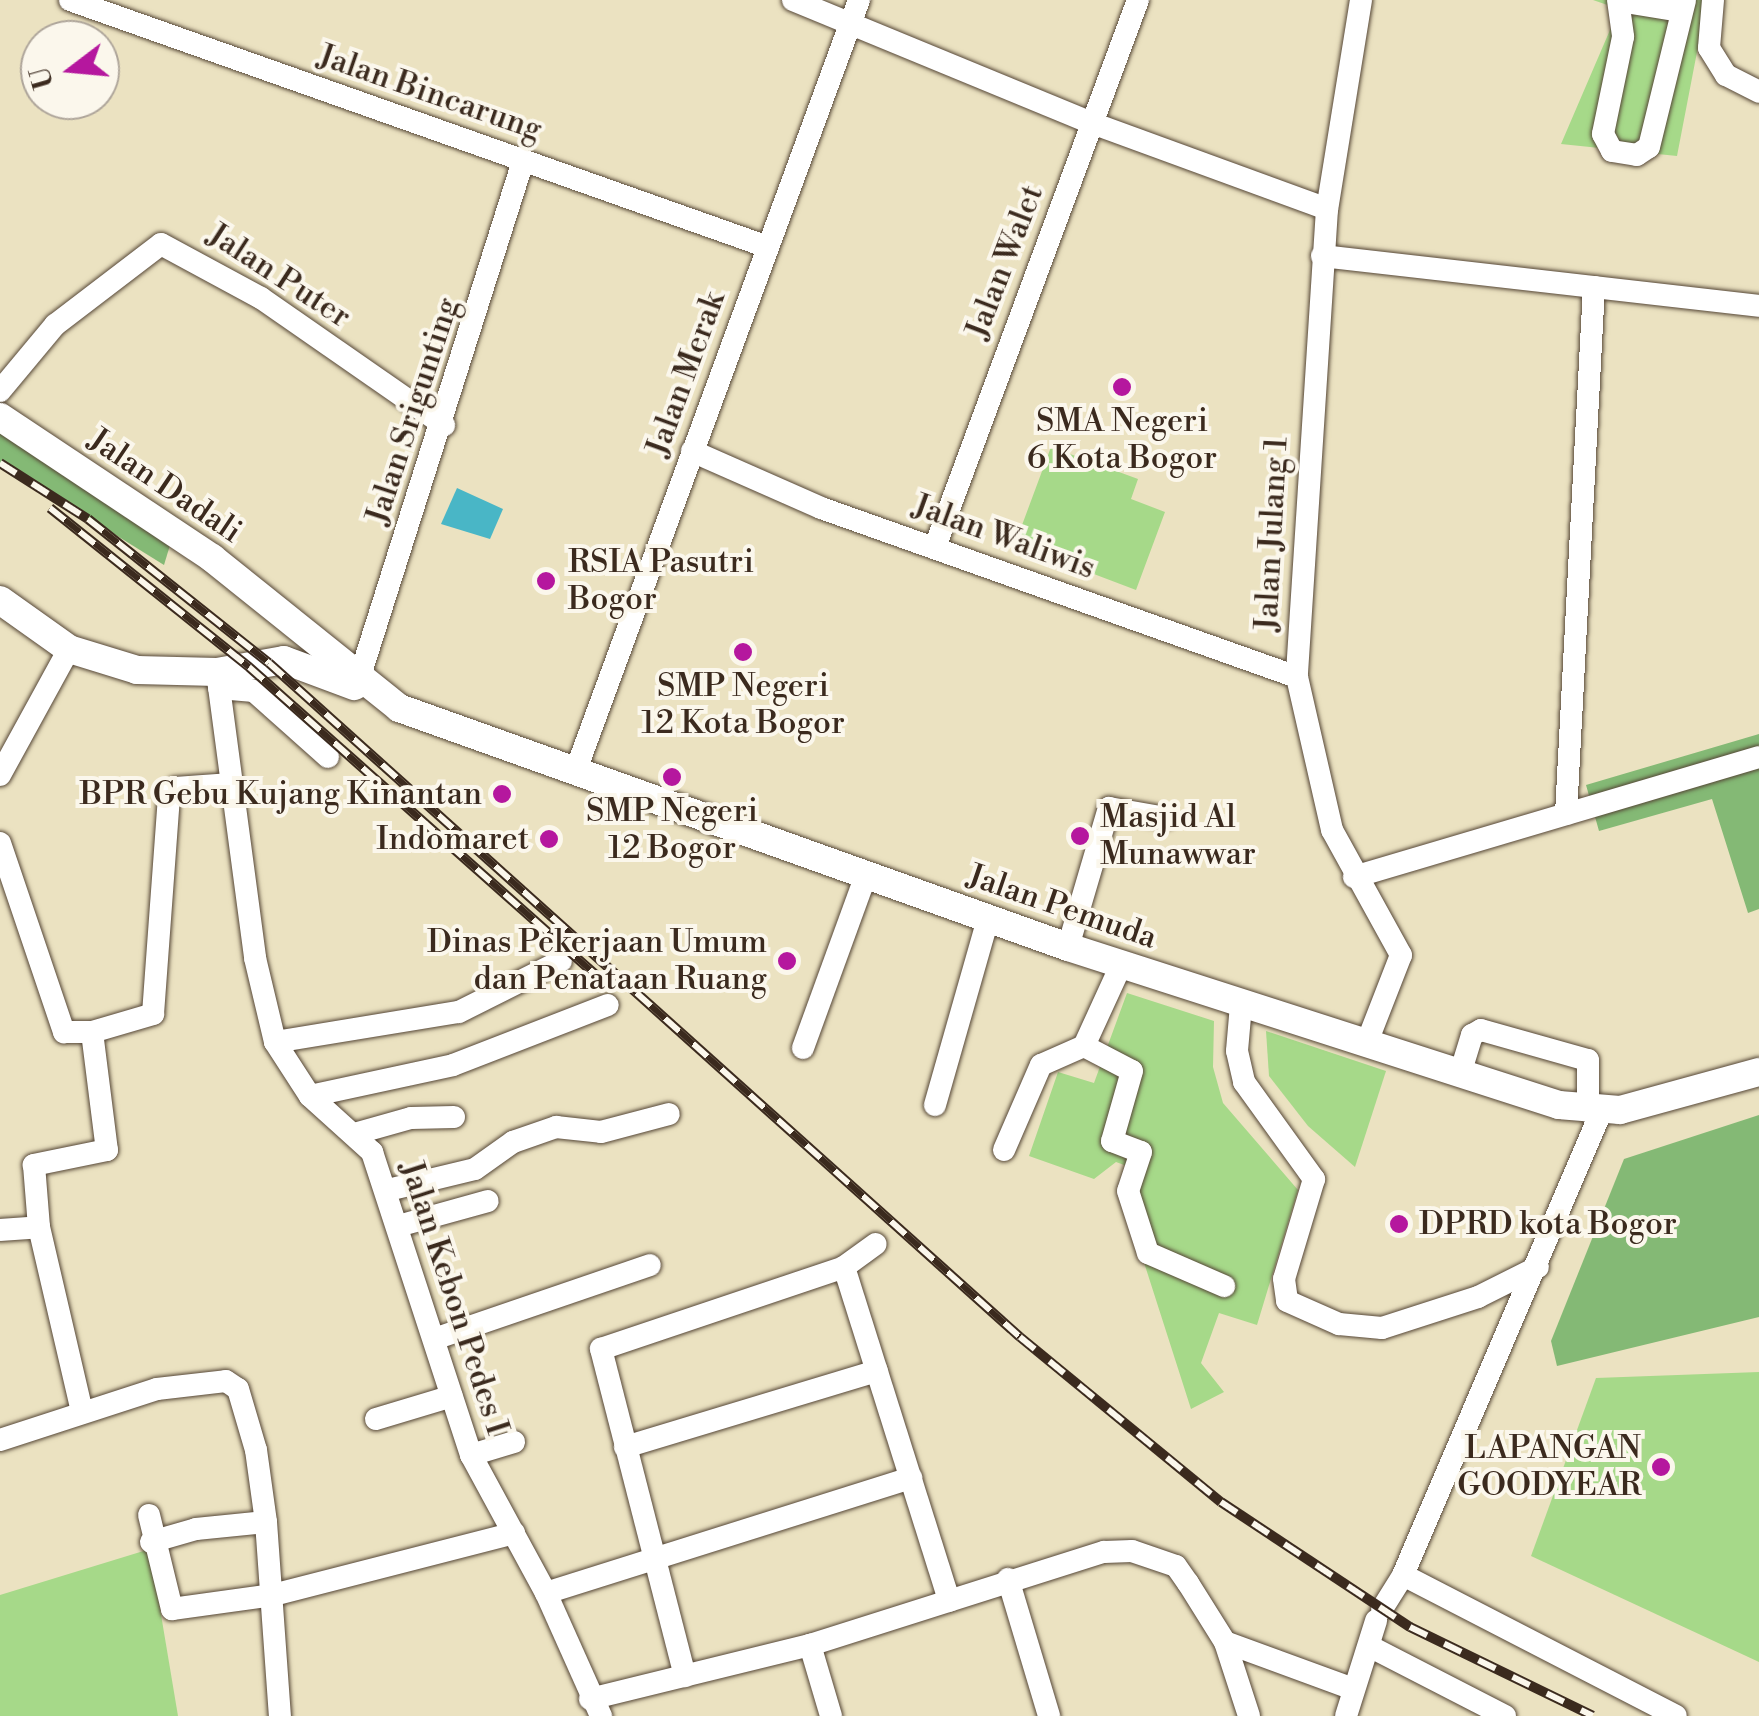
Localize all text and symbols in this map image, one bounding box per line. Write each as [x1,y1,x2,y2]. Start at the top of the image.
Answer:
north arrow [20,20,120,120]
street label: Jalan Bincarung [313,37,547,149]
text: U [23,63,62,93]
street label: Jalan Walet [958,180,1052,344]
street label: Jalan Puter [200,216,358,336]
street label: Jalan Merak [639,287,733,461]
street label: Jalan Srigunting [358,293,468,529]
marker: SMA Negeri 6 Kota Bogor [1111,376,1133,398]
place label: SMA Negeri 6 Kota Bogor [1027,403,1217,478]
street label: Jalan Dadali [81,421,249,551]
street label: Jalan Julang 1 [1248,436,1296,632]
street label: Jalan Waliwis [908,486,1100,588]
place label: RSIA Pasutri Bogor [568,544,754,619]
marker: RSIA Pasutri Bogor [533,568,559,594]
marker: SMP Negeri 12 Kota Bogor [732,641,754,663]
place label: SMP Negeri 12 Kota Bogor [641,668,845,743]
marker: SMP Negeri 12 Bogor [661,766,683,788]
place label: BPR Gebu Kujang Kinantan [80,775,482,813]
marker: BPR Gebu Kujang Kinantan [491,783,513,805]
place label: SMP Negeri 12 Bogor [586,793,758,868]
place label: Masjid Al Munawwar [1100,799,1256,874]
place label: Indomaret [376,820,529,858]
marker: Masjid Al Munawwar [1069,825,1091,847]
marker: Indomaret [538,828,560,850]
street label: Jalan Pemuda [962,857,1162,957]
place label: Dinas Pekerjaan Umum dan Penataan Ruang [427,924,767,999]
marker: Dinas Pekerjaan Umum dan Penataan Ruang [776,950,798,972]
street label: Jalan Kebon Pedes I [392,1156,516,1440]
place label: DPRD kota Bogor [1419,1205,1677,1243]
marker: DPRD kota Bogor [1388,1213,1410,1235]
place label: LAPANGAN GOODYEAR [1457,1430,1641,1505]
marker: LAPANGAN GOODYEAR [1650,1456,1672,1478]

